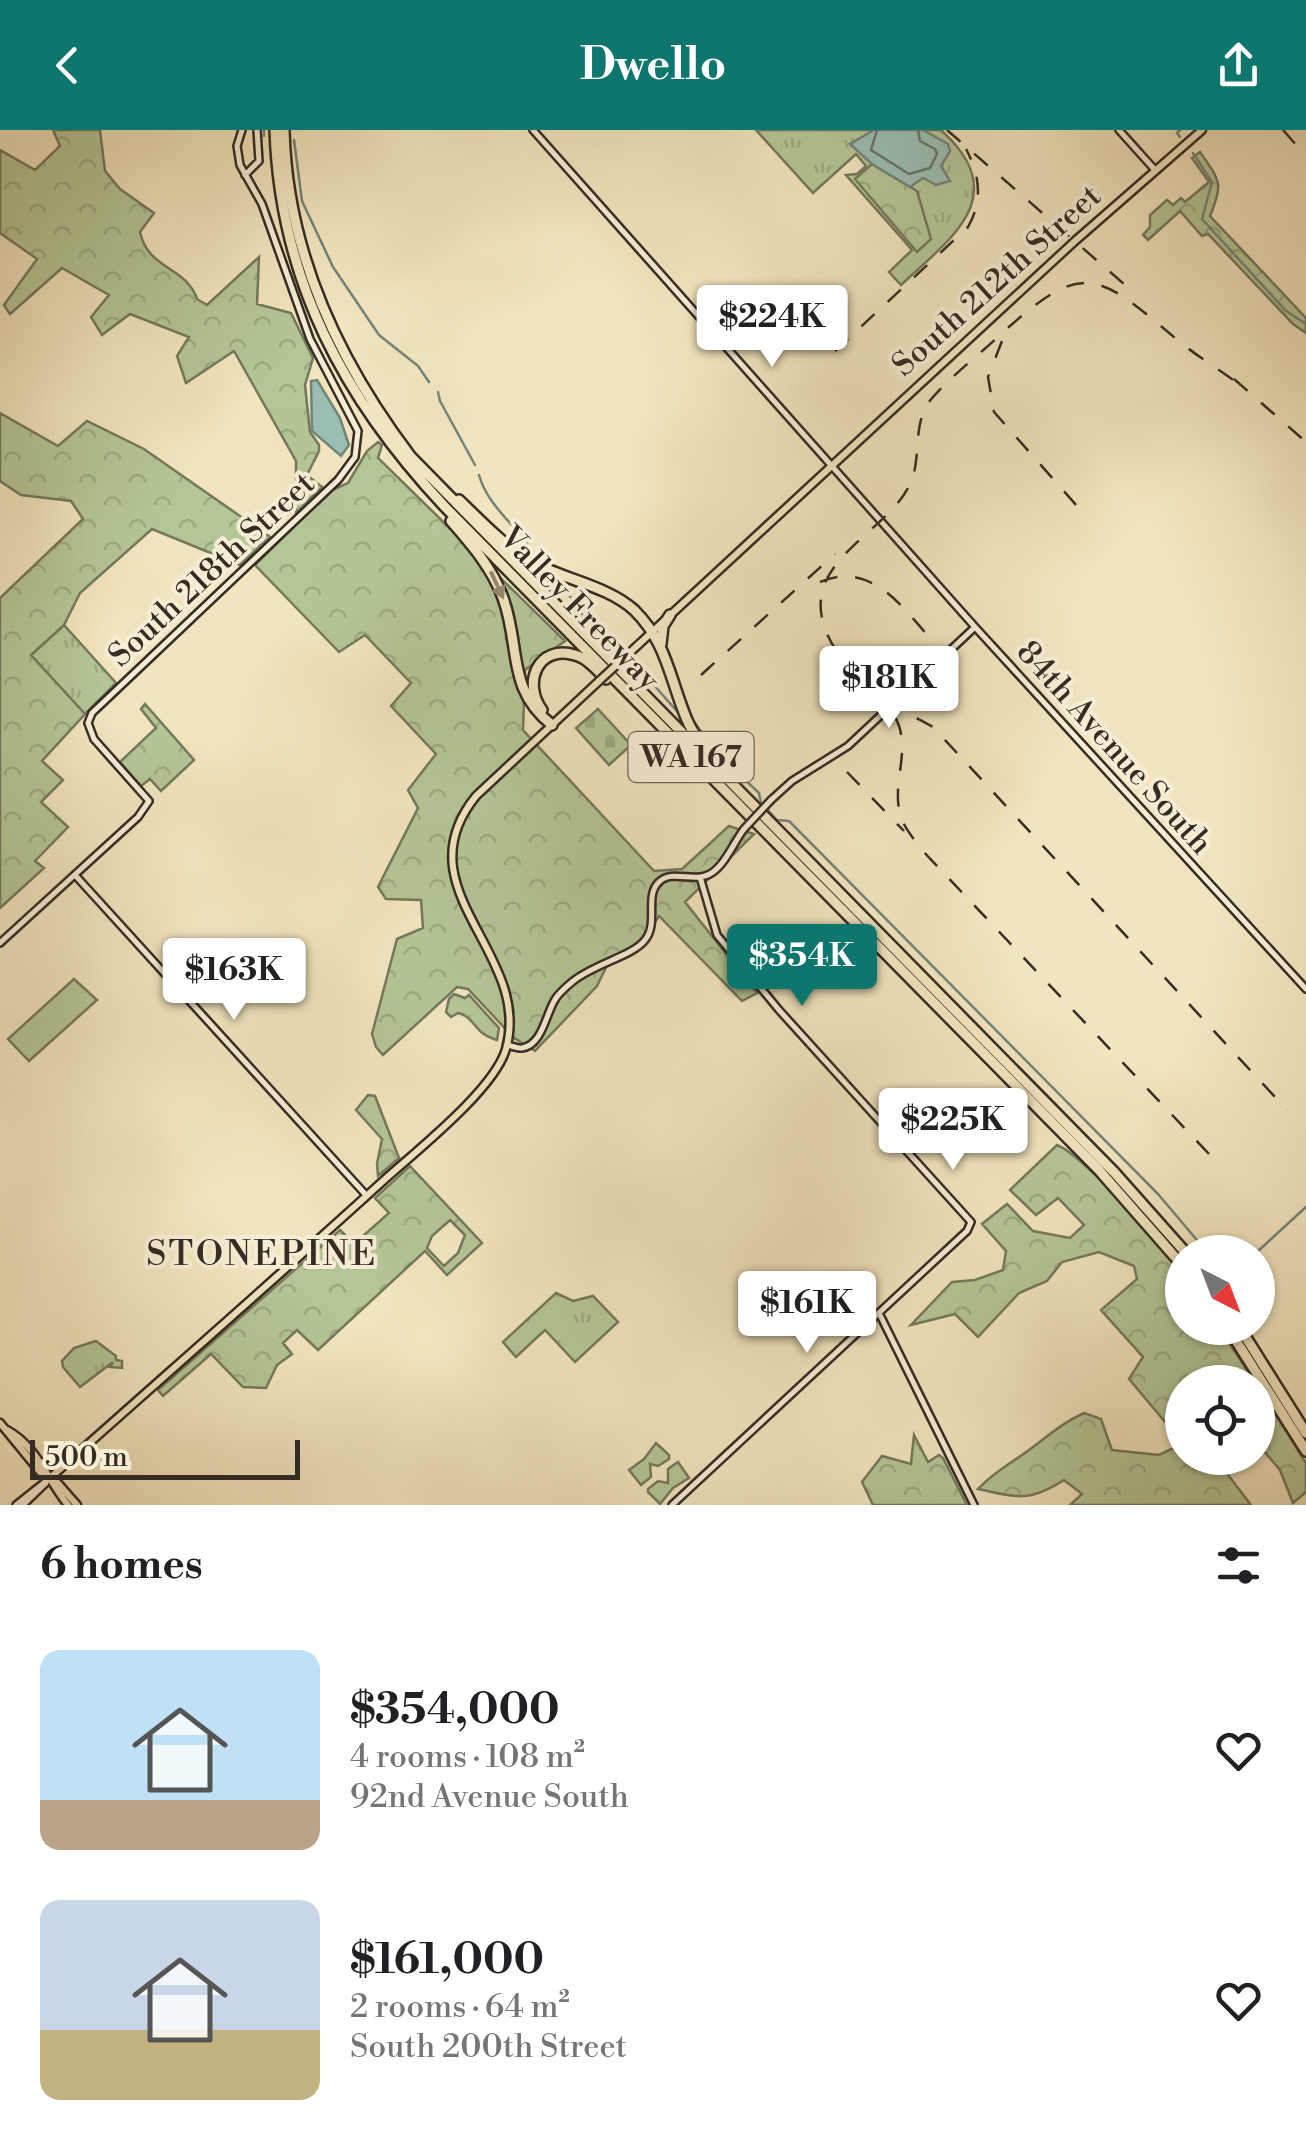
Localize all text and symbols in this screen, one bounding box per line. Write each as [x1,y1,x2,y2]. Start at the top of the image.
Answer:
text: Dwello [580,37,726,94]
icon: back [40,38,95,93]
icon: share [1211,38,1266,93]
street label: South 212th Street [884,176,1109,385]
pin: $224K [702,285,842,370]
text: $224K [719,297,825,337]
street label: South 218th Street [100,464,323,676]
street label: Valley Freeway [490,517,668,700]
one-way arrow [488,571,505,600]
street label: 84th Avenue South [1008,632,1221,863]
pin: $181K [819,646,959,731]
text: $181K [841,658,937,698]
road number: WA 167 [628,732,754,782]
pin: $354K [732,924,872,1009]
text: $354K [749,936,855,976]
pin: $163K [164,938,304,1023]
text: $163K [185,950,283,990]
pin: $225K [883,1088,1023,1173]
text: $225K [901,1100,1005,1140]
district label: STONEPINE [146,1233,378,1276]
north arrow [1165,1235,1275,1345]
map controls [1165,1235,1275,1475]
pin: $161K [737,1271,877,1356]
text: $161K [760,1283,854,1323]
button: locate [1165,1365,1275,1475]
scale bar [30,1435,300,1480]
text: 500 m [45,1440,128,1475]
icon: filters [1211,1538,1266,1593]
text: 6 homes [40,1539,203,1592]
text: $354,000 [350,1684,560,1737]
icon: home [120,1690,240,1810]
icon: heart [1211,1723,1266,1778]
text: 4 rooms · 108 m² [350,1737,585,1777]
text: 92nd Avenue South [350,1777,629,1817]
text: $161,000 [350,1934,544,1987]
icon: home [120,1940,240,2060]
icon: heart [1211,1973,1266,2028]
text: 2 rooms · 64 m² [350,1987,570,2027]
text: South 200th Street [350,2027,627,2067]

